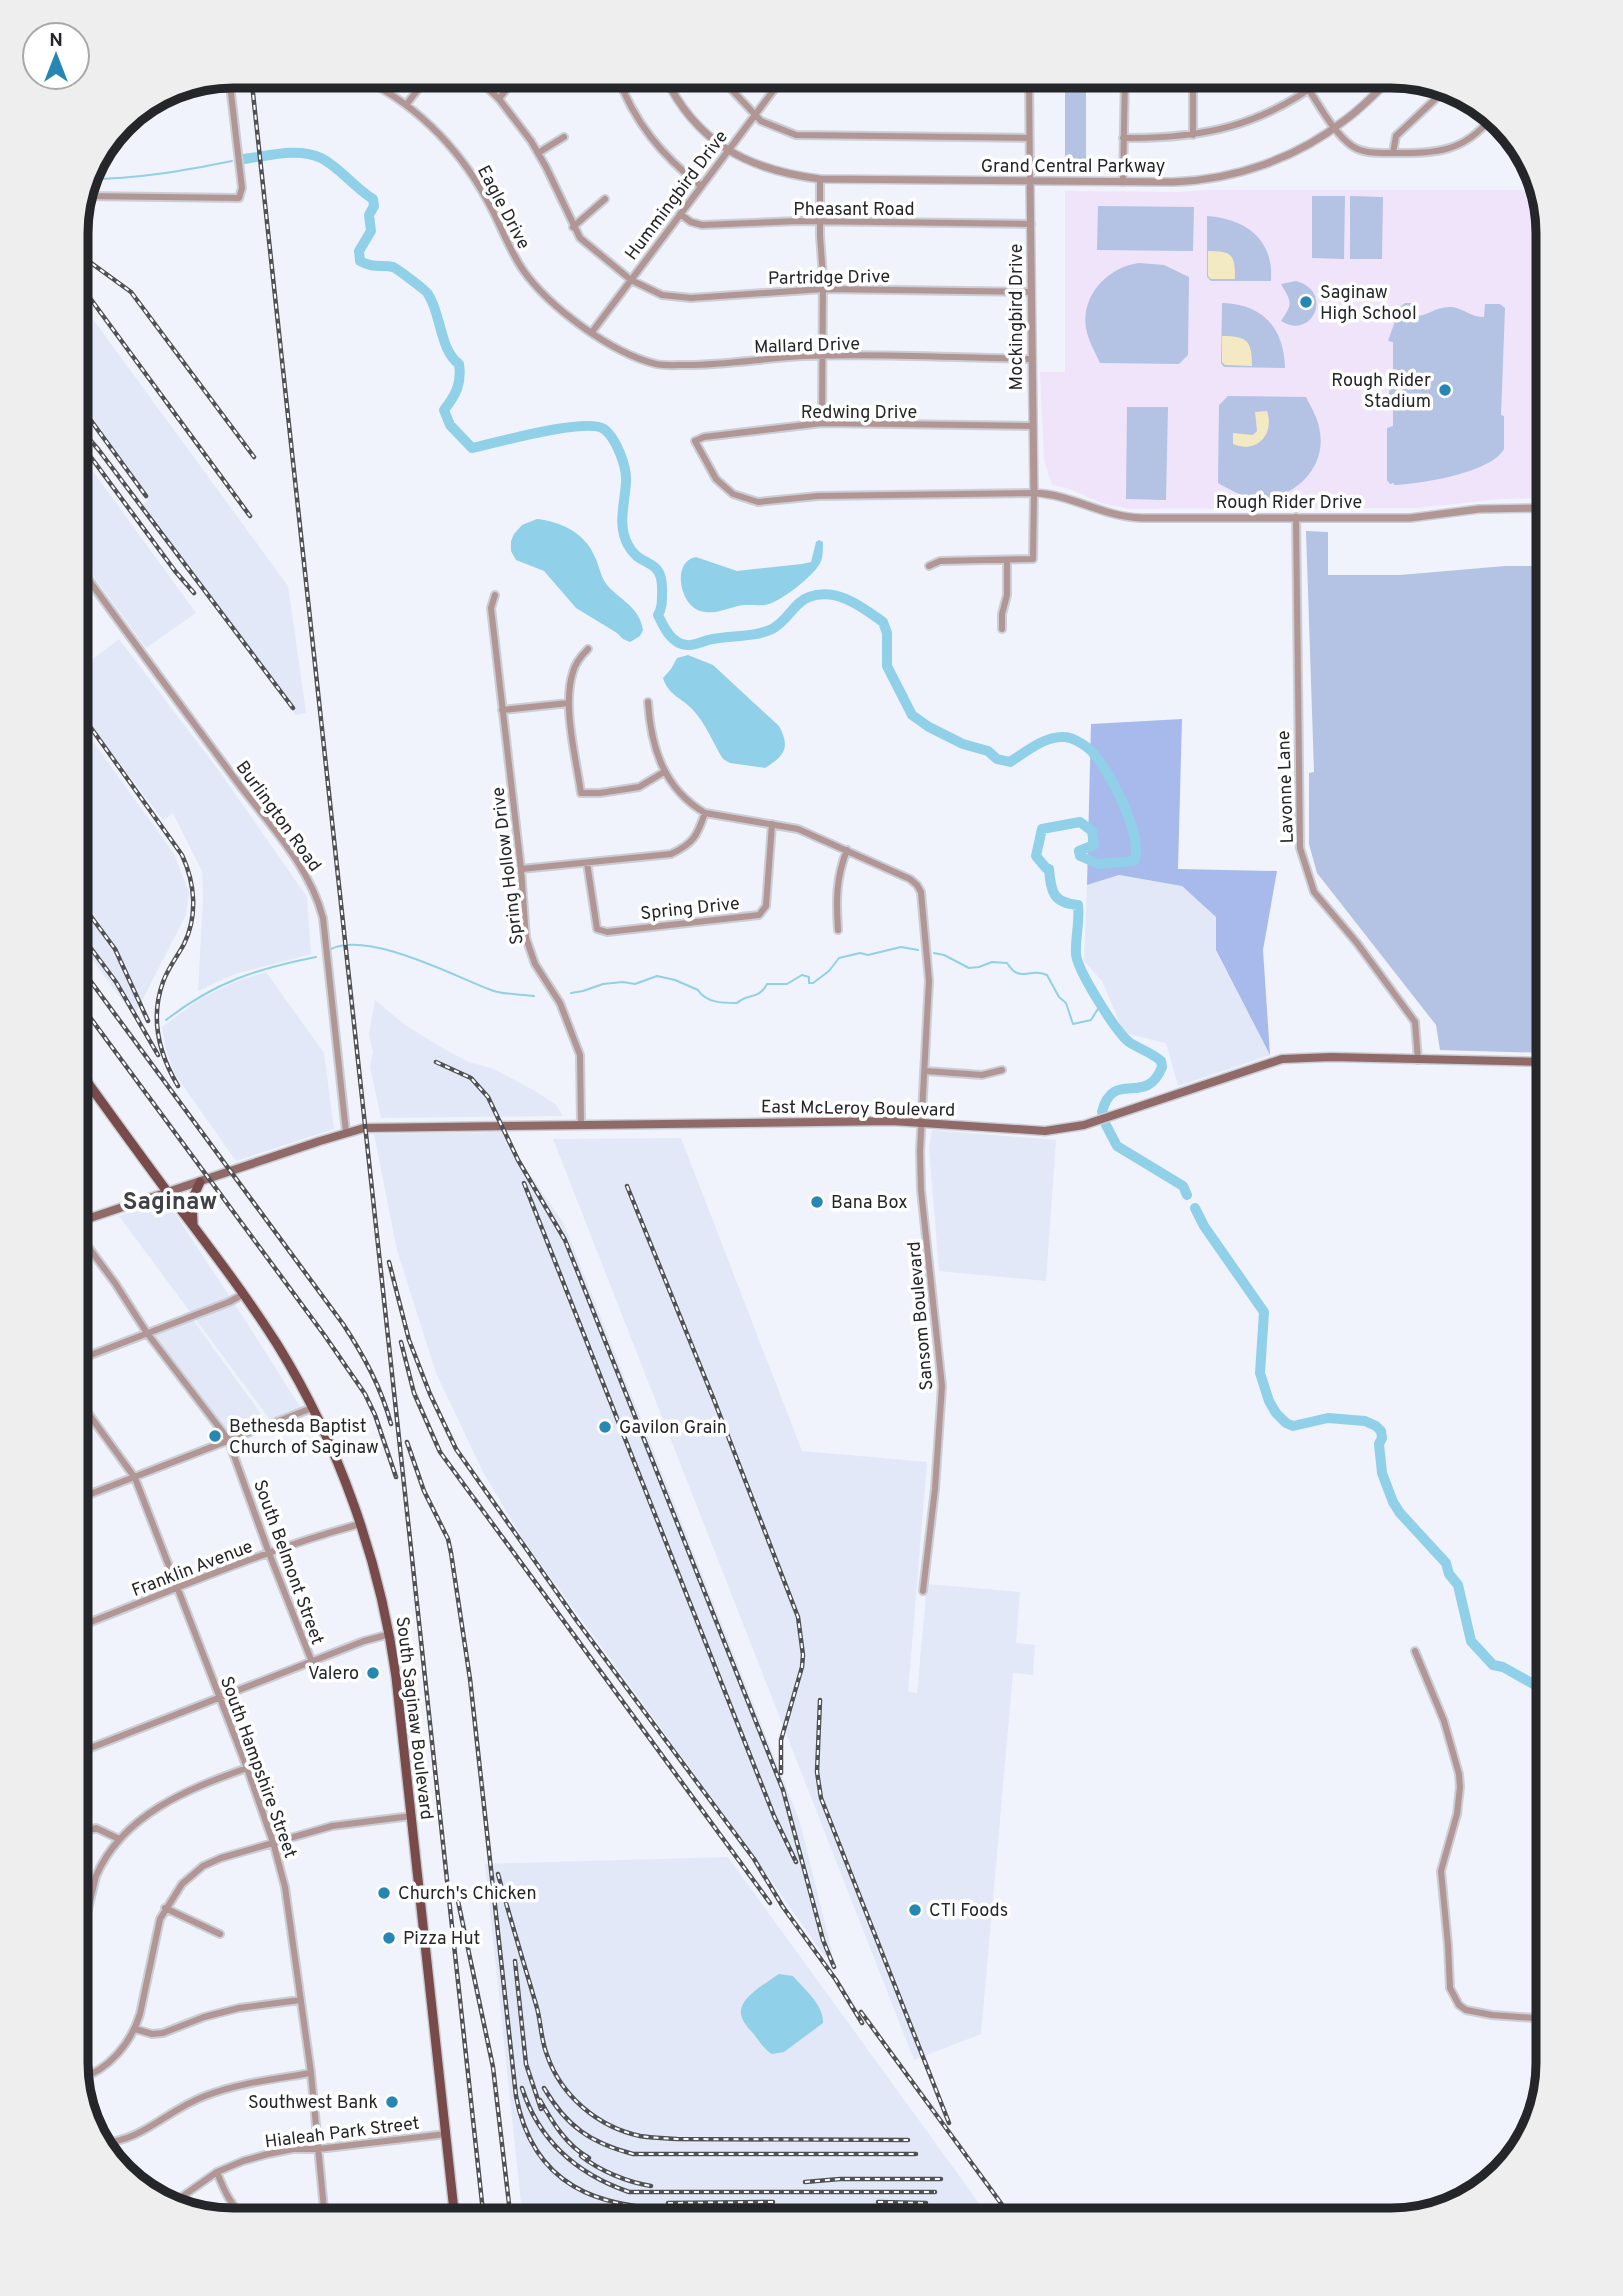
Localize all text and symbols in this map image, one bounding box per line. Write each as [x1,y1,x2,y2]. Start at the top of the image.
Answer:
north arrow [21,21,91,91]
text: N [49,29,63,53]
street label: Hummingbird Drive [621,126,734,265]
street label: Grand Central Parkway [981,156,1165,179]
street label: Eagle Drive [471,162,534,254]
street label: Pheasant Road [793,199,915,222]
street label: Mockingbird Drive [1006,244,1029,390]
street label: Partridge Drive [768,266,890,291]
place label: Saginaw High School [1320,282,1417,326]
marker: Saginaw High School [1298,294,1314,310]
street label: Mallard Drive [754,333,860,360]
place label: Rough Rider Stadium [1331,370,1431,414]
marker: Rough Rider Stadium [1437,382,1453,398]
street label: Redwing Drive [801,402,917,425]
street label: Rough Rider Drive [1216,492,1362,515]
street label: Lavonne Lane [1273,730,1300,844]
street label: Burlington Road [230,757,326,877]
street label: Spring Hollow Drive [487,786,530,946]
street label: Spring Drive [639,893,741,926]
street label: East McLeroy Boulevard [760,1096,955,1123]
district label: Saginaw [123,1188,217,1218]
place label: Bana Box [831,1192,908,1215]
marker: Bana Box [809,1194,825,1210]
street label: Sansom Boulevard [904,1240,939,1391]
place label: Bethesda Baptist Church of Saginaw [229,1416,379,1460]
place label: Gavilon Grain [619,1417,727,1440]
marker: Gavilon Grain [597,1419,613,1435]
marker: Bethesda Baptist Church of Saginaw [207,1428,223,1444]
street label: South Belmont Street [247,1477,328,1648]
street label: Franklin Avenue [129,1536,256,1603]
street label: South Saginaw Boulevard [390,1615,437,1821]
place label: Valero [308,1663,359,1686]
marker: Valero [365,1665,381,1681]
street label: South Hampshire Street [214,1673,301,1862]
place label: Church's Chicken [398,1883,537,1906]
marker: Church's Chicken [376,1885,392,1901]
place label: CTI Foods [929,1900,1008,1923]
marker: CTI Foods [907,1902,923,1918]
place label: Pizza Hut [403,1928,480,1951]
marker: Pizza Hut [381,1930,397,1946]
place label: Southwest Bank [248,2092,378,2115]
marker: Southwest Bank [384,2094,400,2110]
street label: Hialeah Park Street [263,2113,421,2154]

